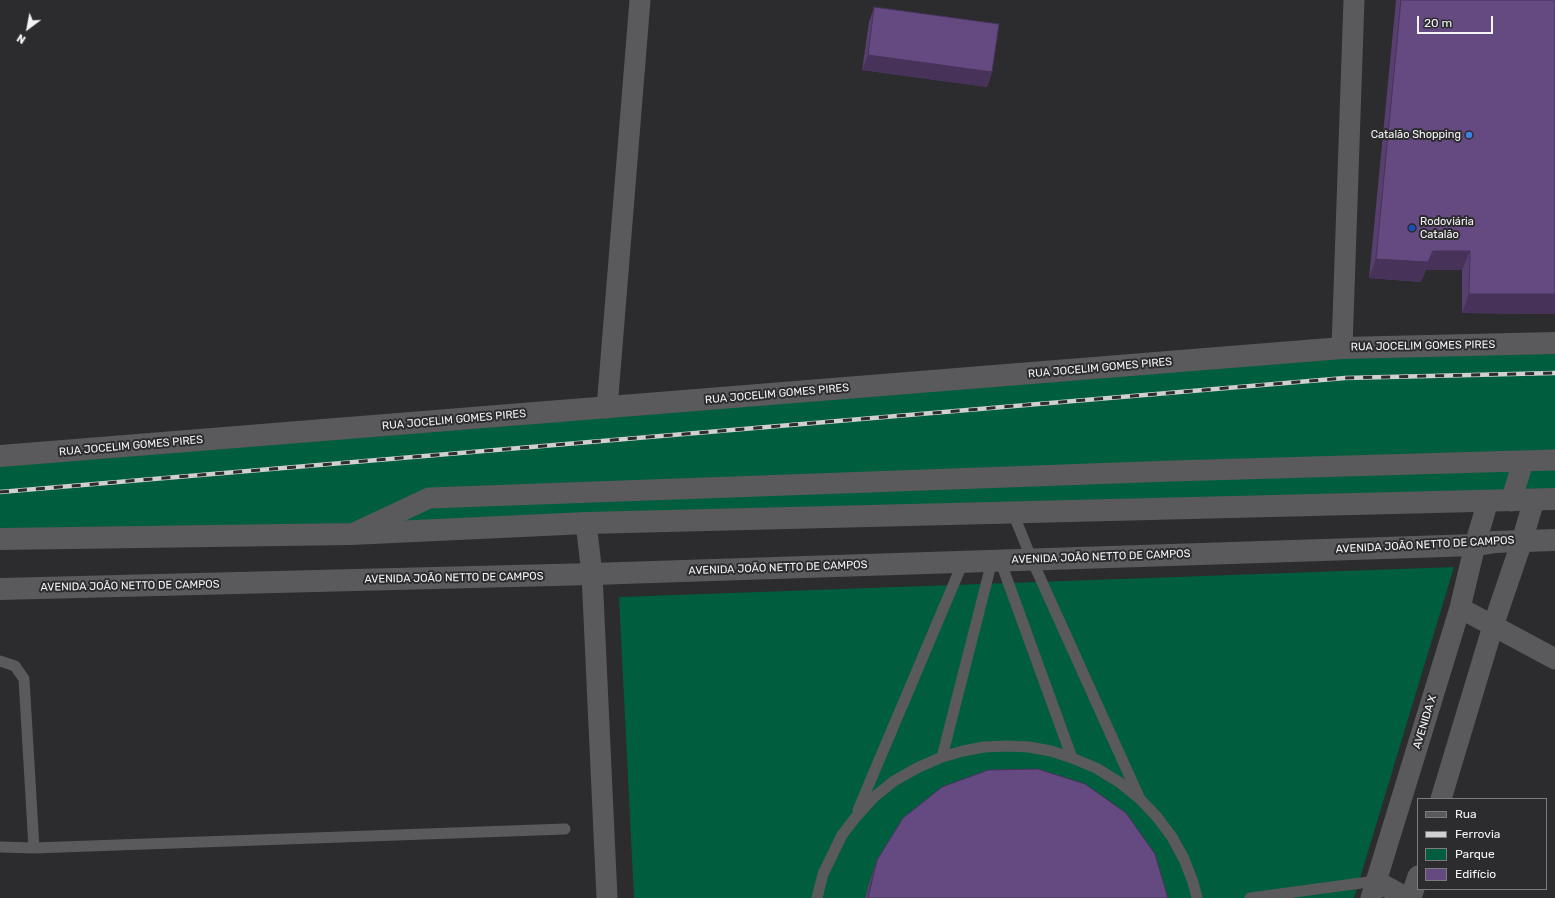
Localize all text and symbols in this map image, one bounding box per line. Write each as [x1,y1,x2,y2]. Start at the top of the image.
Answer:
north arrow [8,8,48,48]
scale bar [1419,8,1495,34]
text: 20 m [1424,16,1452,30]
text: N [15,31,28,46]
place label: Catalão Shopping [1371,128,1461,142]
marker: Catalão Shopping [1464,130,1474,140]
place label: Rodoviária Catalão [1420,215,1474,241]
marker: Rodoviária Catalão [1407,223,1417,233]
street label: RUA JOCELIM GOMES PIRES [1351,338,1495,354]
street label: RUA JOCELIM GOMES PIRES [1027,355,1173,381]
street label: RUA JOCELIM GOMES PIRES [704,381,850,407]
street label: RUA JOCELIM GOMES PIRES [381,407,527,433]
street label: RUA JOCELIM GOMES PIRES [58,433,204,459]
street label: AVENIDA JOÃO NETTO DE CAMPOS [1335,534,1515,556]
street label: AVENIDA JOÃO NETTO DE CAMPOS [1011,547,1191,567]
street label: AVENIDA JOÃO NETTO DE CAMPOS [688,558,868,578]
street label: AVENIDA JOÃO NETTO DE CAMPOS [364,570,544,586]
street label: AVENIDA JOÃO NETTO DE CAMPOS [40,578,220,594]
street label: AVENIDA X [1411,693,1439,751]
legend [1417,798,1547,890]
text: Rua [1455,807,1477,821]
text: Ferrovia [1455,827,1500,841]
text: Parque [1455,847,1495,861]
text: Edifício [1455,867,1496,881]

